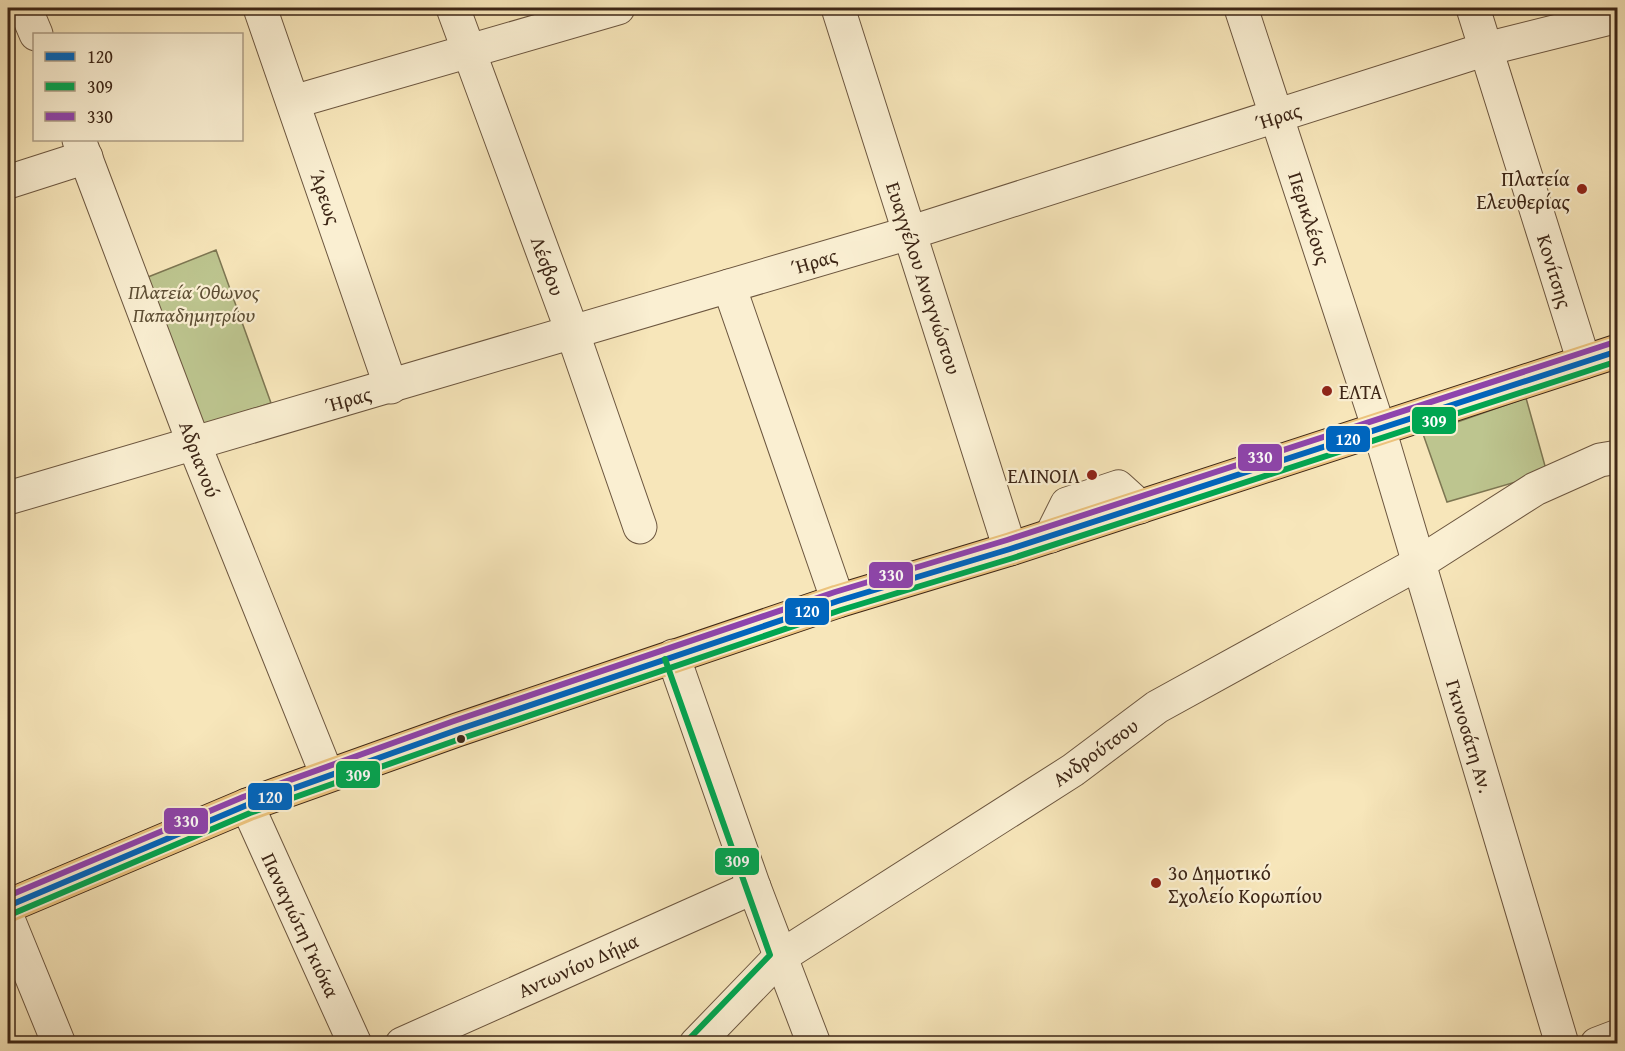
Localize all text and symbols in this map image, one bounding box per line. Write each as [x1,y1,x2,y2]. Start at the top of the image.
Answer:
legend [33,33,243,141]
text: 120 [87,43,113,70]
text: 309 [87,73,113,100]
street label: Ήρας [1251,95,1305,137]
text: 330 [87,103,113,130]
place label: Πλατεία Ελευθερίας [1476,164,1571,216]
street label: Άρεως [303,166,349,229]
street label: Περικλέους [1281,168,1339,269]
street label: Ευαγγέλου Αναγνώστου [879,178,969,378]
marker: Πλατεία Ελευθερίας [1575,182,1589,196]
street label: Κονίτσης [1530,230,1580,312]
street label: Λέσβου [524,232,572,300]
street label: Ήρας [787,240,841,282]
park label: Πλατεία Όθωνος Παπαδημητρίου [127,277,261,329]
place label: ΕΛΤΑ [1339,377,1382,406]
street label: Ήρας [322,378,375,419]
marker: ΕΛΤΑ [1320,384,1334,398]
line badge: 309 [1411,406,1457,435]
text: 309 [1422,409,1446,433]
street label: Αδριανού [172,417,228,501]
line badge: 120 [1325,425,1371,453]
text: 120 [1336,427,1360,451]
line badge: 330 [1237,443,1283,472]
text: 330 [1248,445,1272,469]
place label: ΕΛΙΝΟΙΛ [1008,461,1080,490]
marker: ΕΛΙΝΟΙΛ [1085,468,1099,482]
line badge: 330 [868,561,914,589]
text: 330 [879,563,903,587]
line badge: 120 [784,597,830,626]
text: 120 [795,599,819,623]
street label: Γκινοσάτη Αν. [1439,676,1501,796]
street label: Ανδρούτσου [1046,711,1144,793]
unlabelled marker [455,733,467,745]
line badge: 309 [335,760,381,789]
text: 309 [346,763,370,787]
line badge: 120 [247,782,293,811]
text: 120 [258,785,282,809]
line badge: 330 [163,807,209,835]
text: 330 [174,809,198,833]
line badge: 309 [714,847,760,876]
street label: Παναγιώτη Γκιόκα [255,848,347,1002]
text: 309 [725,849,749,873]
place label: 3ο Δημοτικό Σχολείο Κορωπίου [1168,858,1322,910]
marker: 3ο Δημοτικό Σχολείο Κορωπίου [1149,876,1163,890]
street label: Αντωνίου Δήμα [513,925,643,1005]

